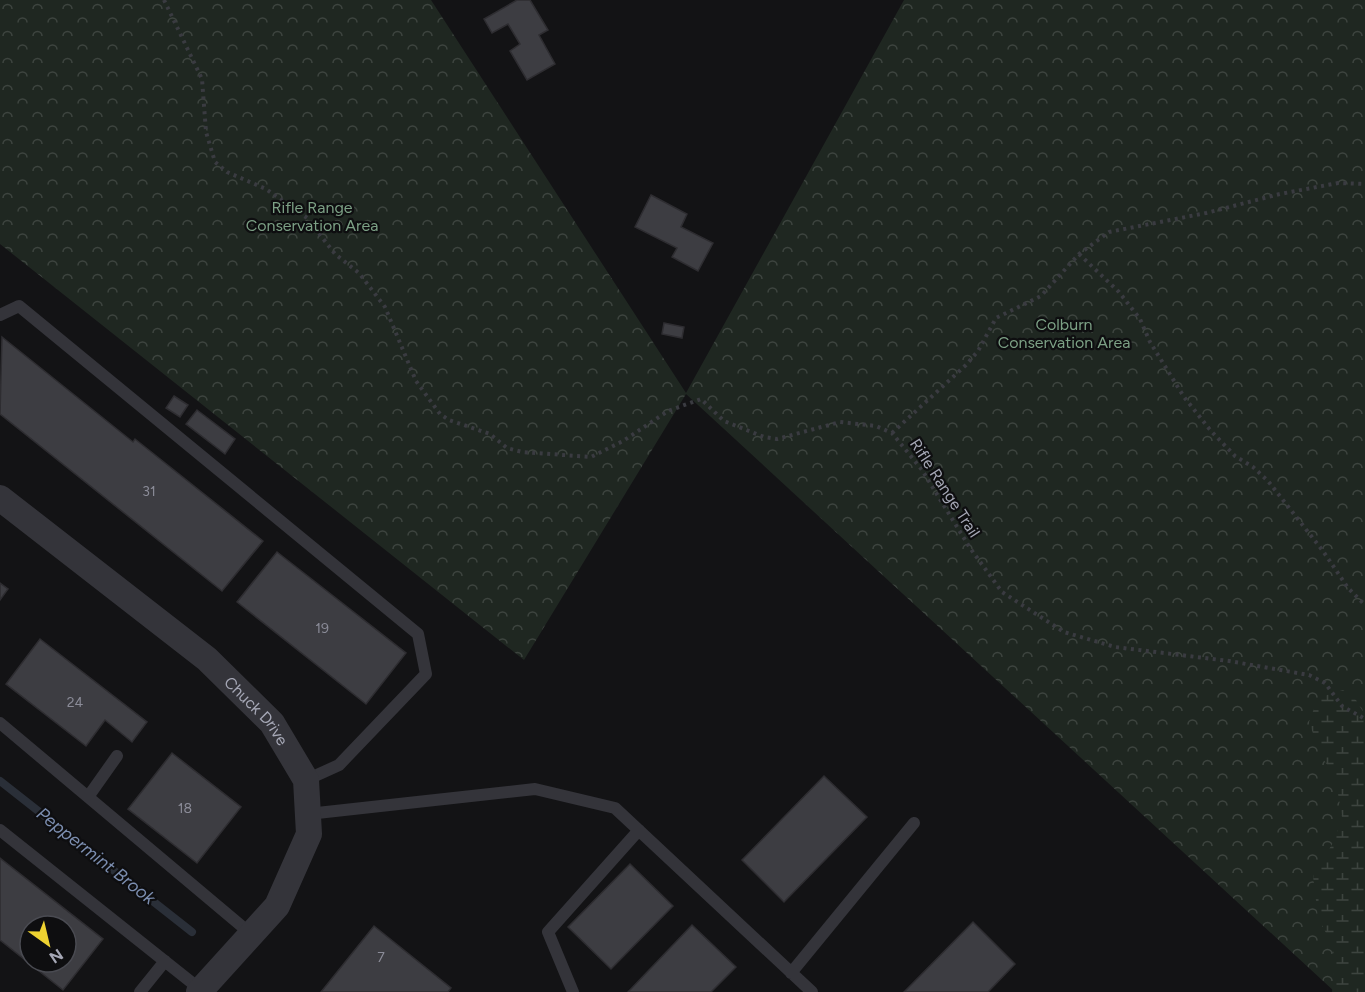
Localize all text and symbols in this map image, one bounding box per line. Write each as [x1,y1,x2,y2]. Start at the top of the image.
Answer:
park label: Rifle Range Conservation Area [246,198,378,235]
park label: Colburn Conservation Area [998,315,1130,352]
street label: Rifle Range Trail [906,435,984,541]
house number: 31 [142,483,156,500]
house number: 19 [315,620,329,637]
street label: Chuck Drive [221,672,293,749]
house number: 24 [67,694,84,711]
house number: 18 [178,800,192,817]
water label: Peppermint Brook [32,803,161,910]
north arrow [18,914,78,974]
text: N [46,945,67,967]
house number: 7 [377,949,385,966]

